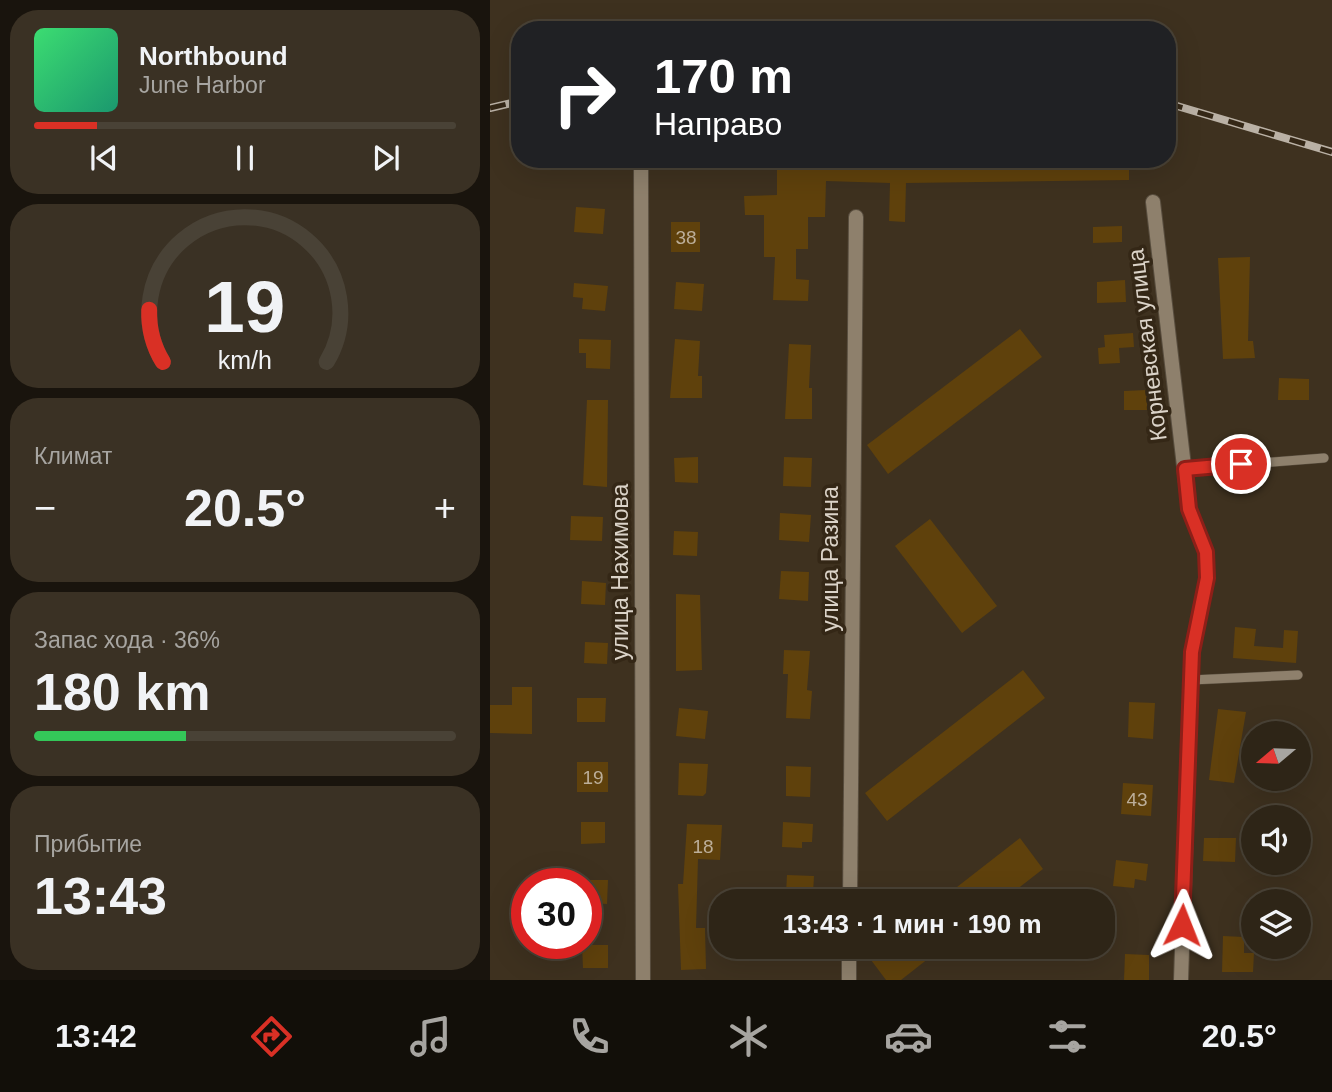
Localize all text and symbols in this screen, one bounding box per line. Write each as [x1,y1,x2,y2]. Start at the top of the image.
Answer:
text: Northbound [139,41,288,71]
icon: right [539,49,630,140]
text: 170 m [654,49,793,103]
text: June Harbor [139,72,266,98]
text: Направо [654,106,782,142]
icon: previous [85,139,123,177]
icon: pause [226,139,264,177]
icon: next [367,139,405,177]
house number: 38 [675,227,697,248]
street label: Корневская улица [1122,247,1172,443]
text: 19 [205,266,285,347]
text: km/h [218,346,272,374]
pin [1211,434,1271,494]
text: Климат [34,443,112,469]
icon: arrive [1222,445,1260,483]
text: 20.5° [184,479,306,537]
street label: улица Нахимова [607,483,633,660]
street label: улица Разина [817,486,843,632]
text: − [34,487,56,529]
text: + [434,487,456,529]
text: Запас хода · 36% [34,627,220,653]
text: 180 km [34,663,210,721]
north arrow [1241,721,1311,791]
map controls [1241,721,1311,959]
house number: 19 [582,767,604,788]
house number: 43 [1126,789,1148,810]
button: sound [1241,805,1311,875]
text: Прибытие [34,831,142,857]
house number: 18 [692,836,714,857]
text: 13:43 [34,867,167,925]
speed limit sign: 30 [511,868,602,959]
position arrow [1145,888,1219,962]
button: layers [1241,889,1311,959]
text: 13:43 · 1 мин · 190 m [782,909,1042,939]
icon: directions [247,1012,296,1061]
icon: music [406,1012,455,1061]
icon: phone [565,1012,614,1061]
icon: climate [724,1012,773,1061]
icon: car [884,1012,933,1061]
icon: filters [1043,1012,1092,1061]
text: 13:42 [55,1018,137,1054]
text: 20.5° [1202,1018,1277,1054]

